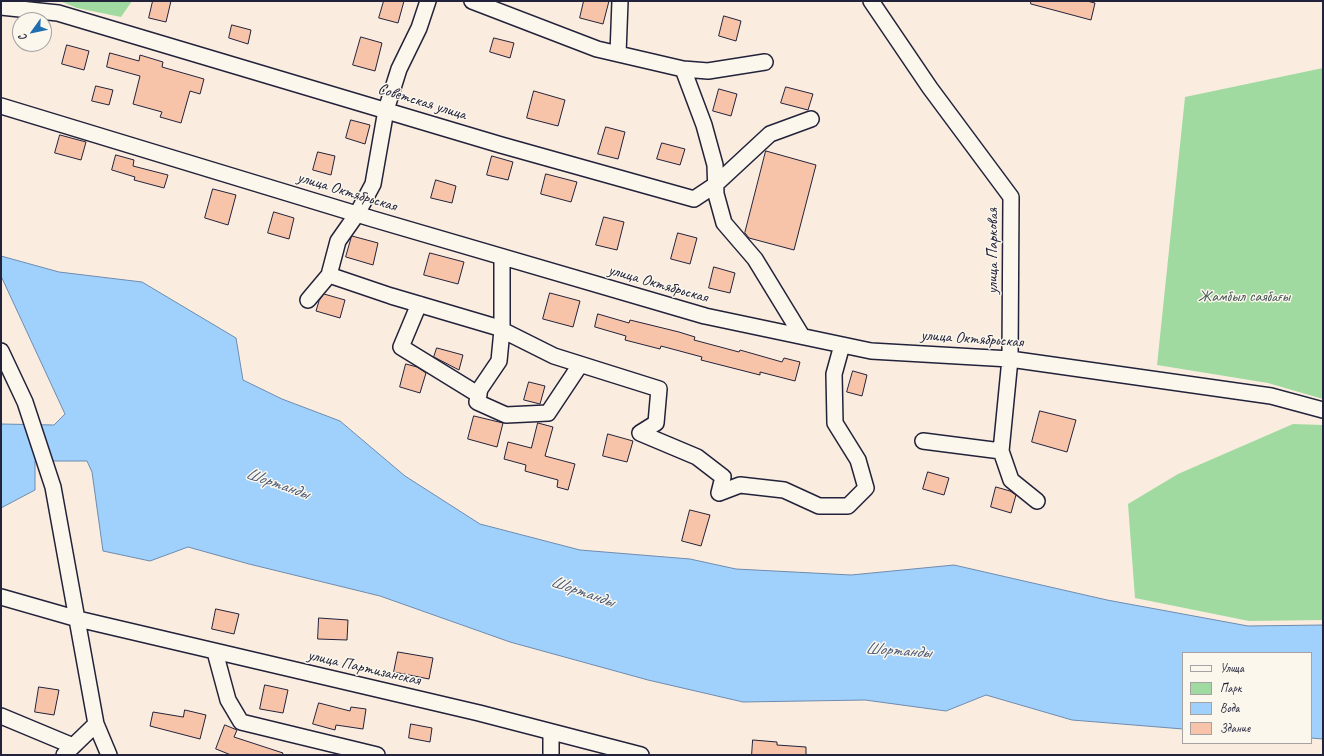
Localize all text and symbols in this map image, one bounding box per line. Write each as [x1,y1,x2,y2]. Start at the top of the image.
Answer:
north arrow [12,12,52,52]
text: С [15,32,30,44]
street label: Советская улица [375,79,469,125]
street label: улица Октябрьская [295,168,399,216]
street label: улица Парковая [983,208,1003,294]
street label: улица Октябрьская [606,261,710,307]
park label: Жамбыл саябағы [1198,287,1290,307]
street label: улица Октябрьская [920,326,1024,352]
water label: Шортанды [243,464,311,504]
water label: Шортанды [548,572,616,612]
water label: Шортанды [865,639,931,663]
street label: улица Партизанская [306,646,422,690]
legend [1182,652,1312,744]
text: Улица [1220,660,1244,676]
text: Парк [1220,680,1241,696]
text: Вода [1220,700,1239,716]
text: Здание [1220,720,1250,736]

